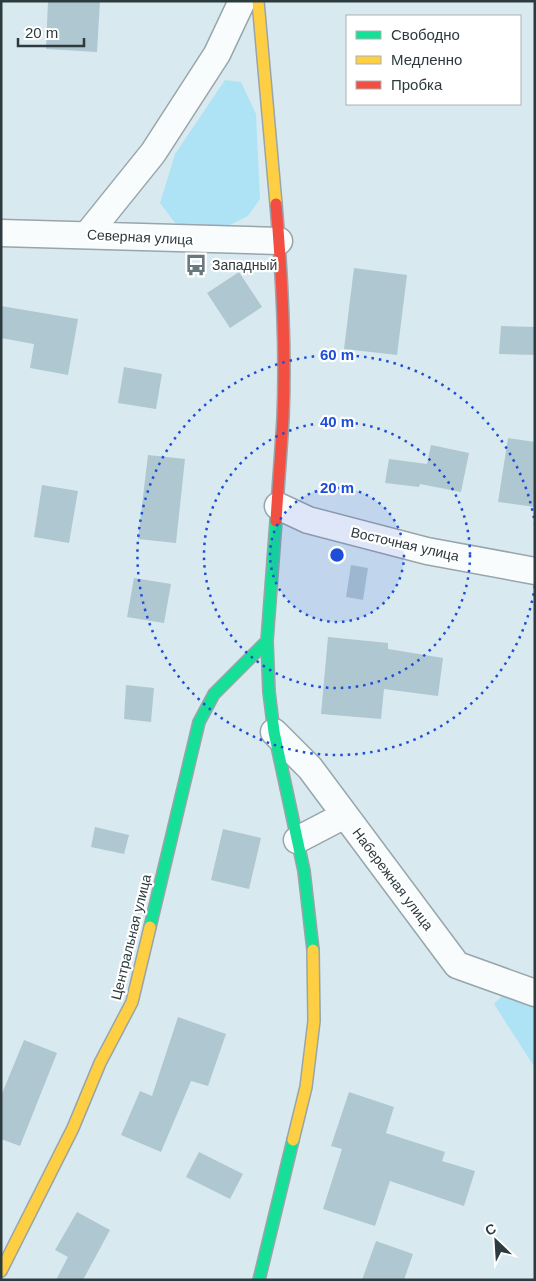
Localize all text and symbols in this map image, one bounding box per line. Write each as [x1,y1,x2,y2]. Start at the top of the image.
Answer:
scale bar [18,15,84,47]
legend [346,15,521,105]
text: 20 m [25,24,58,41]
text: Свободно [391,26,460,43]
text: Медленно [391,51,462,68]
text: Пробка [391,76,443,93]
street label: Северная улица [87,226,194,248]
bus stop icon: Западный [183,252,209,278]
place label: Западный [212,257,277,273]
text: 60 m [320,346,354,363]
text: 40 m [320,413,354,430]
text: 20 m [320,479,354,496]
street label: Восточная улица [349,524,461,564]
centre of rings [328,546,346,564]
street label: Набережная улица [349,825,437,933]
street label: Центральная улица [108,872,154,1001]
north arrow [471,1216,521,1266]
text: С [483,1220,498,1239]

